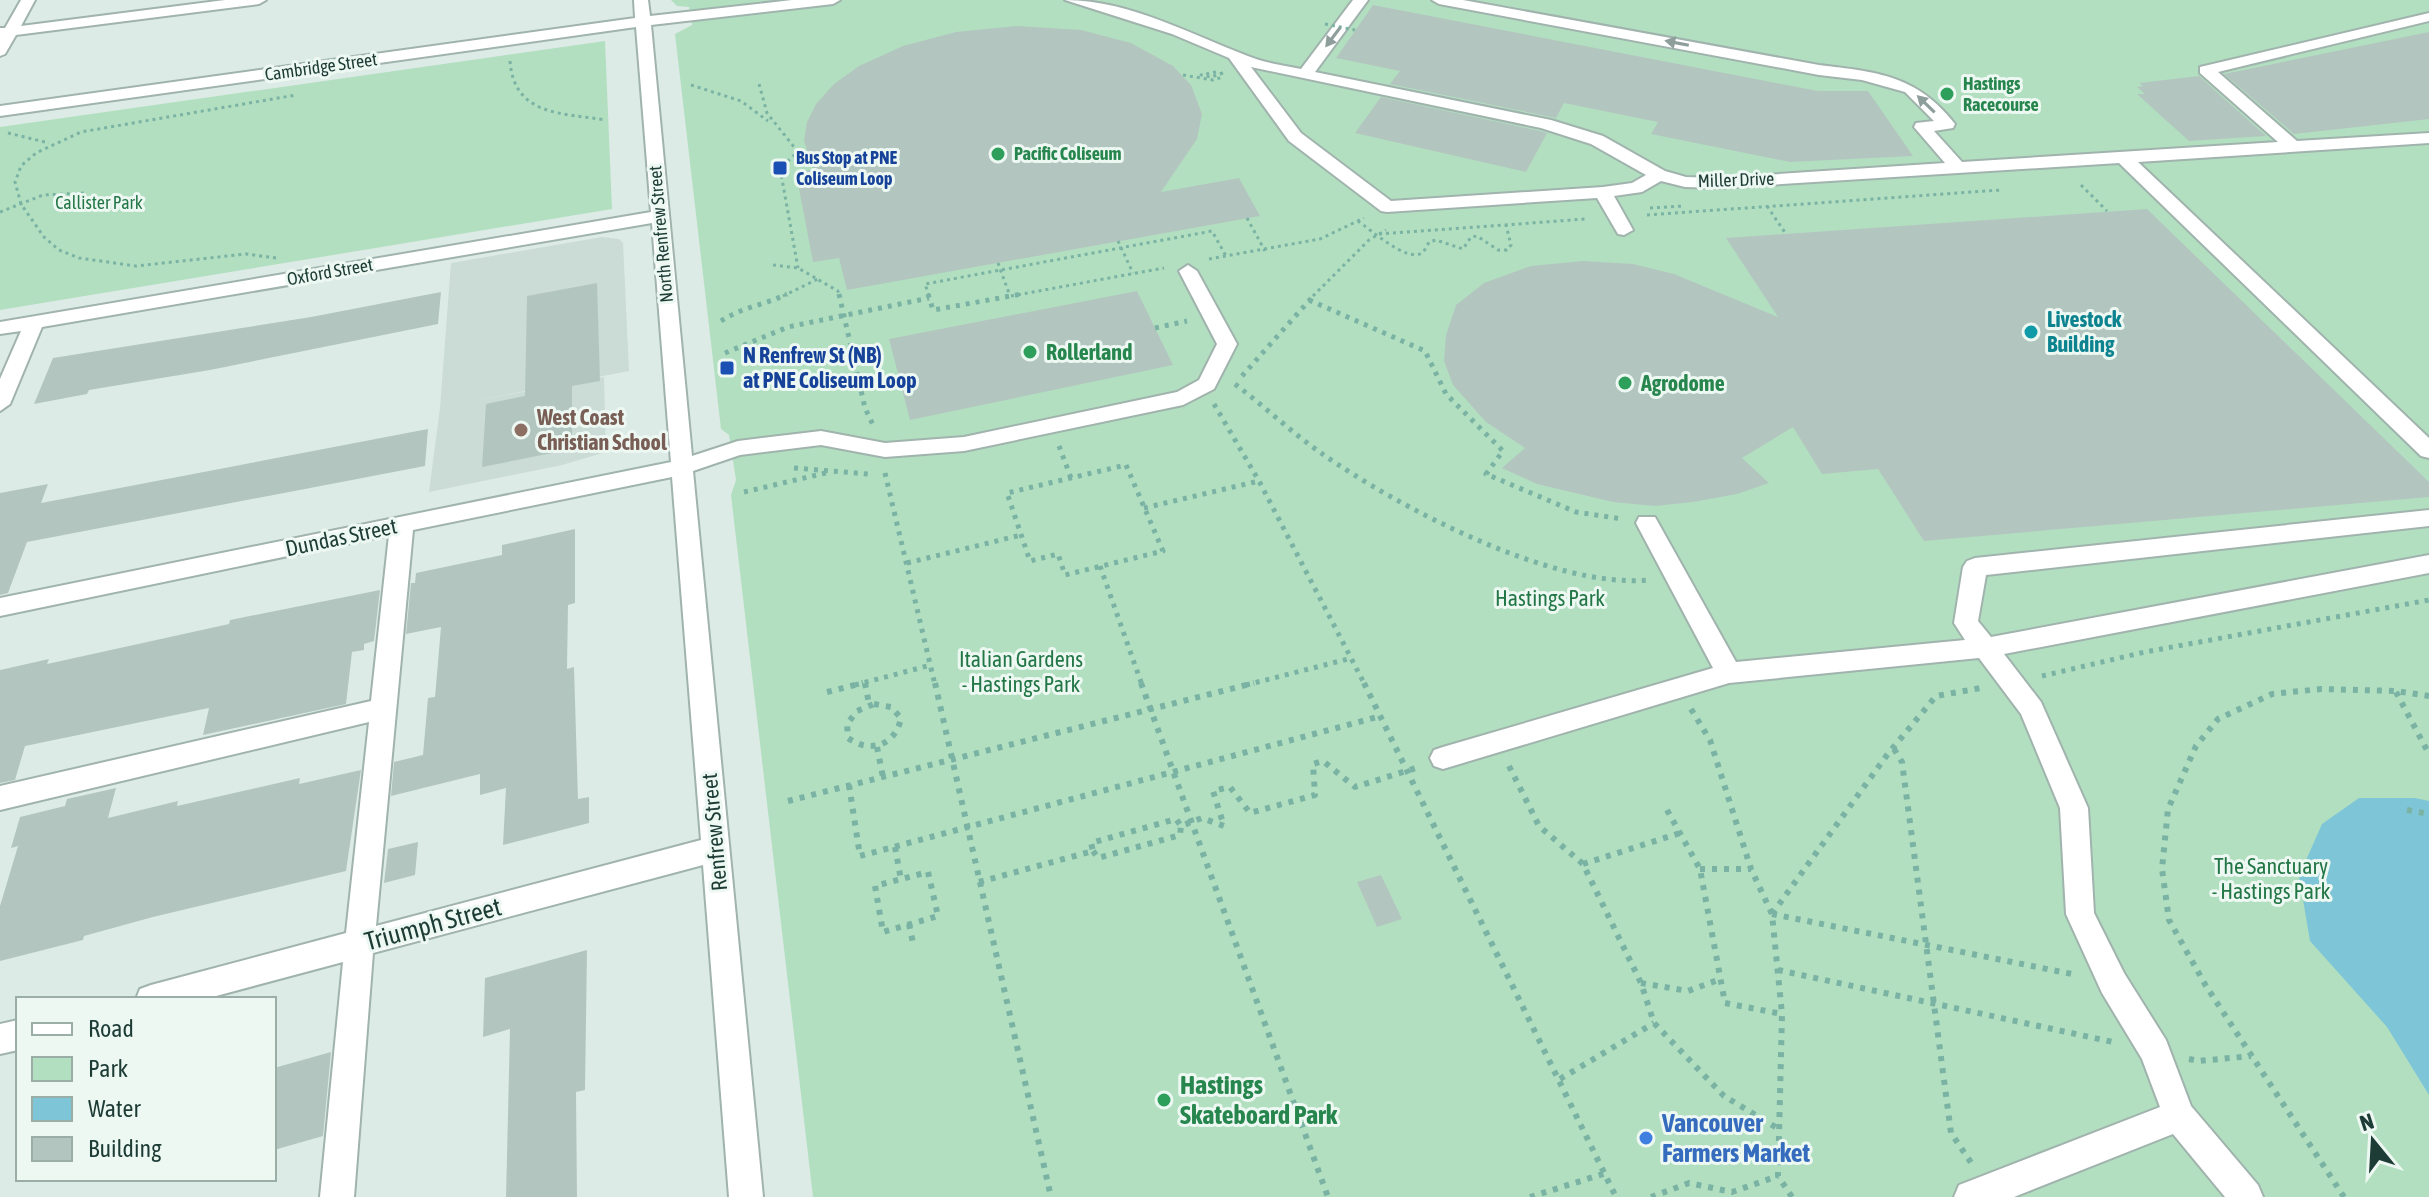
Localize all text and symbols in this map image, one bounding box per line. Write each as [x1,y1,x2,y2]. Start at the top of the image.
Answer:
one-way arrow [1326,27,1342,47]
one-way arrow [1665,37,1690,49]
street label: Cambridge Street [263,48,379,85]
place label: Hastings Racecourse [1963,73,2039,115]
marker: Hastings Racecourse [1938,85,1956,103]
one-way arrow [1917,95,1936,114]
place label: Pacific Coliseum [1014,143,1122,164]
marker: Pacific Coliseum [989,145,1007,163]
place label: Bus Stop at PNE Coliseum Loop [796,147,898,189]
marker: Bus Stop at PNE Coliseum Loop [771,159,789,177]
street label: North Renfrew Street [644,165,677,303]
street label: Miller Drive [1697,168,1775,191]
park label: Callister Park [55,192,143,213]
street label: Oxford Street [285,254,375,289]
place label: Livestock Building [2047,306,2122,357]
marker: Livestock Building [2022,323,2040,341]
place label: Rollerland [1046,339,1132,365]
place label: N Renfrew St (NB) at PNE Coliseum Loop [743,342,917,393]
marker: Rollerland [1021,343,1039,361]
marker: N Renfrew St (NB) at PNE Coliseum Loop [718,359,736,377]
place label: Agrodome [1640,370,1725,396]
marker: Agrodome [1616,374,1634,392]
place label: West Coast Christian School [536,404,668,455]
marker: West Coast Christian School [512,421,530,439]
street label: Dundas Street [283,513,399,561]
park label: Hastings Park [1495,585,1605,611]
park label: Italian Gardens - Hastings Park [959,646,1083,697]
street label: Renfrew Street [696,772,732,892]
park label: The Sanctuary - Hastings Park [2212,853,2330,904]
street label: Triumph Street [361,891,505,957]
legend [16,997,276,1181]
text: Road [88,1015,134,1042]
text: Park [88,1055,129,1082]
place label: Hastings Skateboard Park [1180,1070,1338,1130]
marker: Hastings Skateboard Park [1155,1091,1173,1109]
text: Water [88,1095,141,1122]
north arrow [2333,1101,2413,1181]
place label: Vancouver Farmers Market [1661,1108,1811,1168]
text: N [2357,1108,2377,1136]
marker: Vancouver Farmers Market [1637,1129,1655,1147]
text: Building [88,1135,162,1162]

